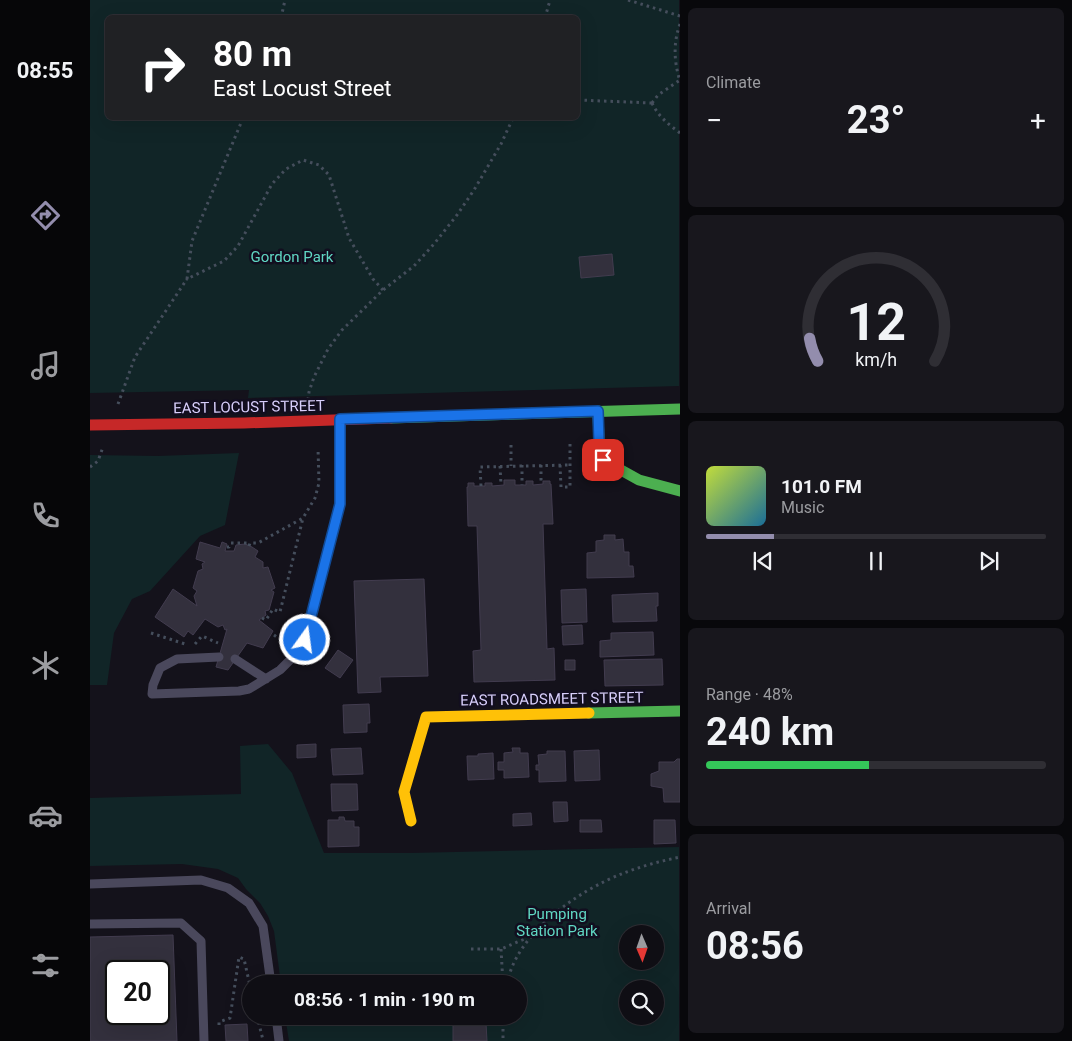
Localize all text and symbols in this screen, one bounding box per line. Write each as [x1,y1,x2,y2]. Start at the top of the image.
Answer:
text: 80 m [213,34,292,75]
icon: right [130,35,195,100]
text: 08:55 [17,58,73,83]
text: Climate [706,73,761,92]
text: East Locust Street [213,76,392,101]
text: 23° [847,98,905,142]
text: − [706,104,722,137]
text: + [1030,104,1046,137]
icon: directions [28,198,63,233]
park label: Gordon Park [251,248,334,266]
text: 12 [846,292,906,353]
icon: music [28,348,63,383]
text: km/h [855,349,897,370]
street label: EAST LOCUST STREET [173,397,325,417]
pin [582,439,624,481]
icon: arrive [589,446,617,474]
text: 101.0 FM [781,475,862,498]
icon: phone [28,498,63,533]
text: Music [781,498,824,517]
icon: previous [749,547,777,575]
icon: pause [862,547,890,575]
icon: next [975,547,1003,575]
position arrow [278,613,330,665]
icon: climate [28,648,63,683]
text: Range · 48% [706,685,793,704]
street label: EAST ROADSMEET STREET [460,688,644,710]
text: 240 km [706,710,834,754]
icon: car [28,798,63,833]
text: Arrival [706,899,751,918]
park label: Pumping Station Park [516,905,598,940]
text: 08:56 [706,924,804,968]
north arrow [619,925,664,970]
map controls [619,925,664,1025]
icon: filters [28,948,63,983]
speed limit sign: 20 [105,960,170,1025]
button: search [619,980,664,1025]
text: 08:56 · 1 min · 190 m [294,988,475,1011]

